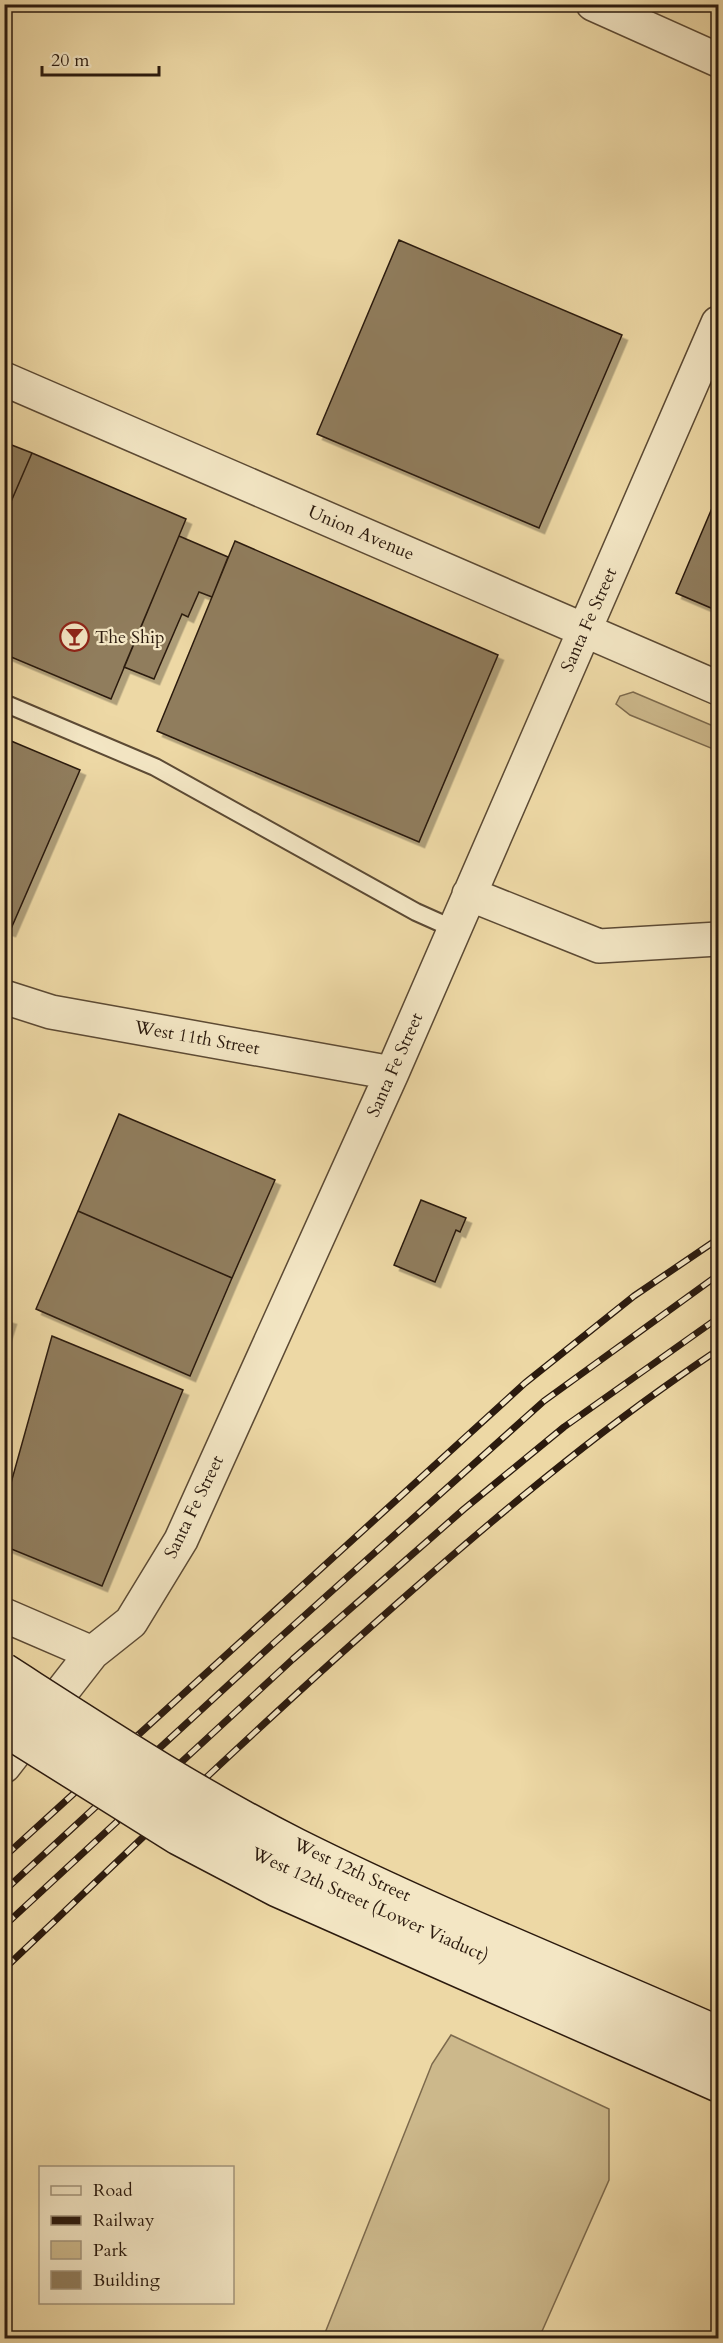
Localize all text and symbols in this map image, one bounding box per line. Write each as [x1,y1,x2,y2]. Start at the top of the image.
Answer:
scale bar [42,39,159,77]
text: 20 m [51,48,90,73]
street label: Union Avenue [304,499,418,567]
street label: Santa Fe Street [555,564,623,676]
bar icon: The Ship [58,621,90,653]
place label: The Ship [95,625,165,650]
street label: Santa Fe Street [361,1009,429,1121]
street label: West 11th Street [131,1015,262,1061]
street label: Santa Fe Street [158,1451,230,1563]
street label: West 12th Street [288,1831,415,1908]
street label: West 12th Street (Lower Viaduct) [247,1841,492,1969]
legend [39,2166,234,2304]
text: Road [93,2178,133,2203]
text: Railway [93,2208,155,2233]
text: Park [93,2238,128,2263]
text: Building [93,2268,161,2293]

